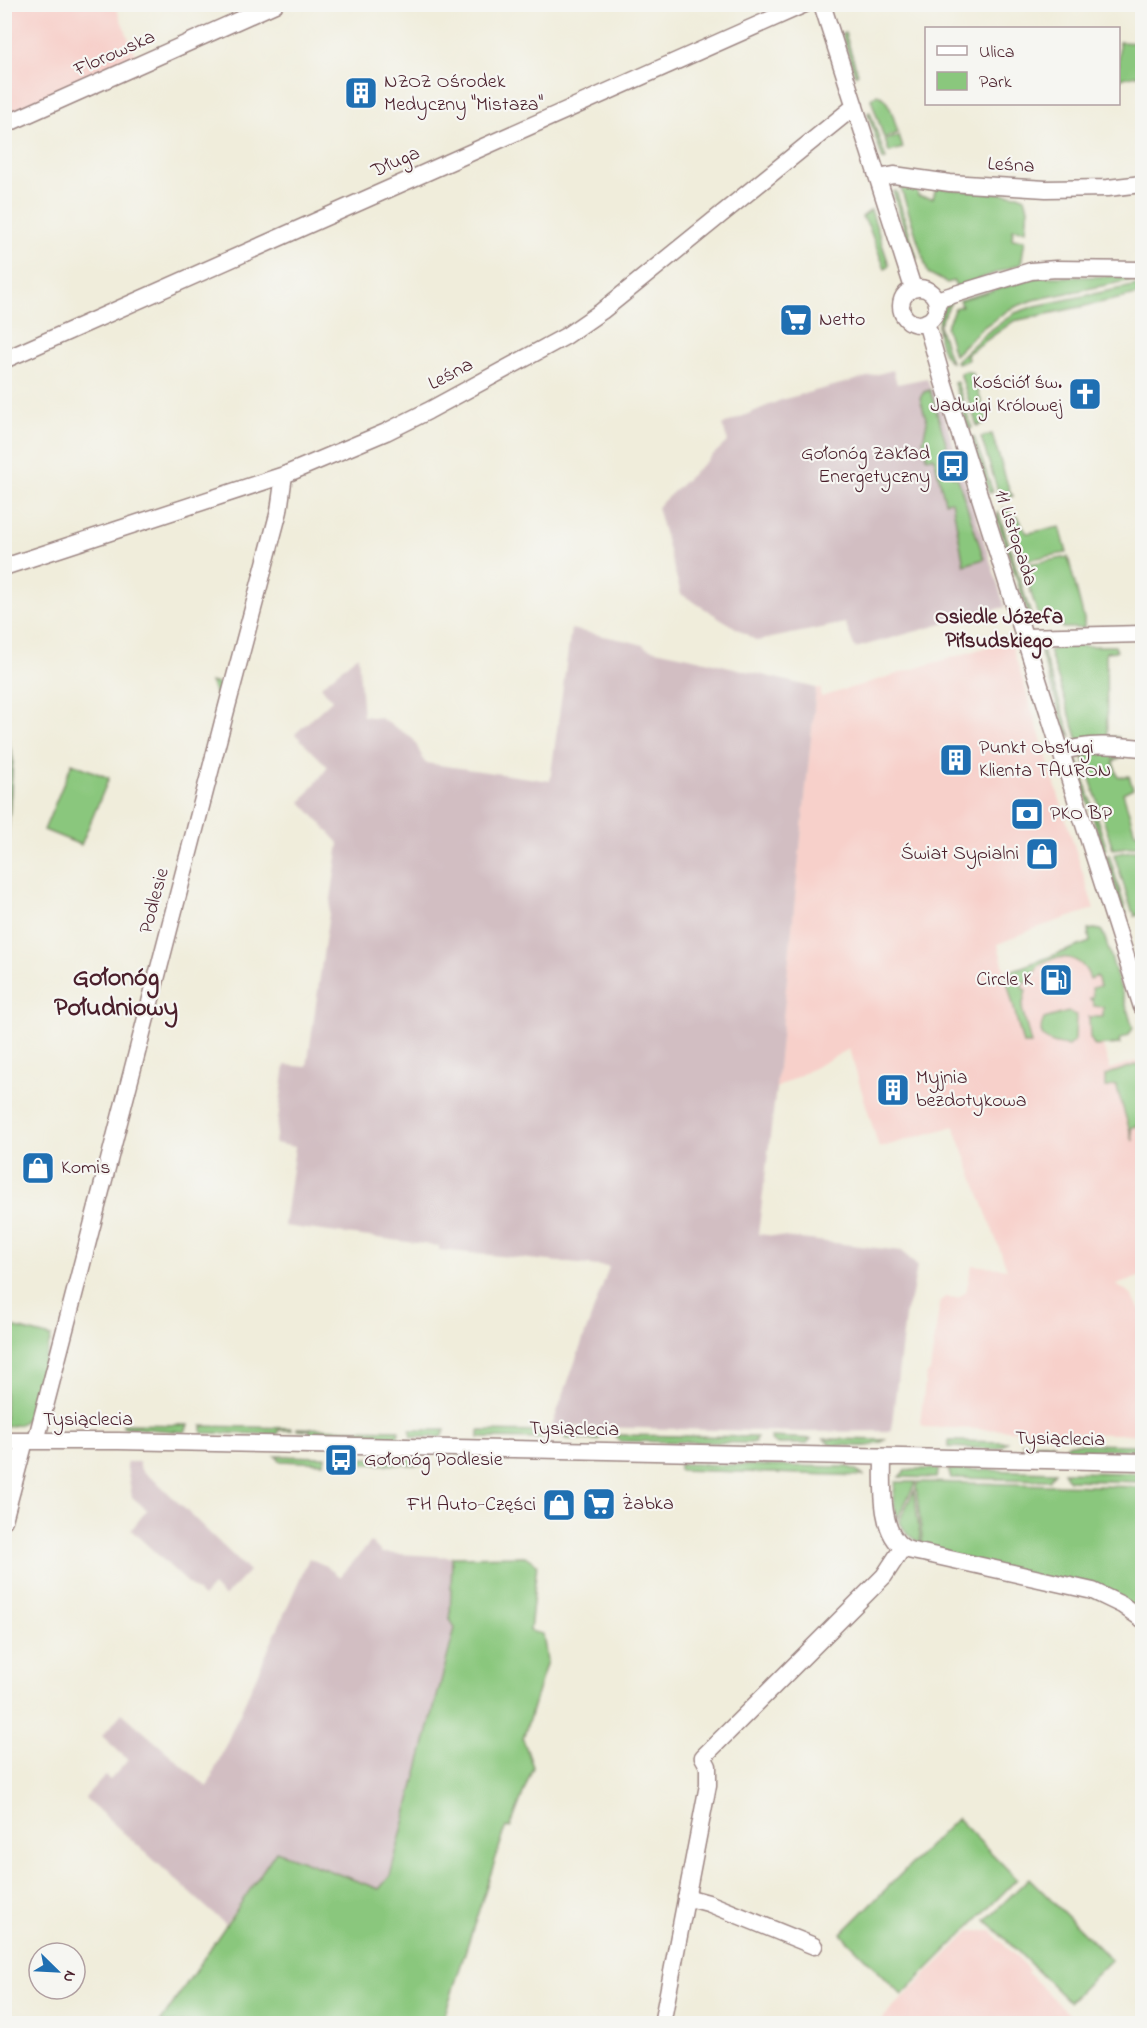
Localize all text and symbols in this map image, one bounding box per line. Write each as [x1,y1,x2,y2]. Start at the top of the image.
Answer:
street label: Florowska [69,23,160,85]
legend [925,27,1120,105]
text: Ulica [979,40,1014,66]
place label: NZOZ Ośrodek Medyczny "Mistaza" [384,68,544,120]
text: Park [979,70,1012,96]
building icon: NZOZ Ośrodek Medyczny "Mistaza" [343,75,379,111]
street label: Długa [366,140,425,188]
street label: Leśna [987,150,1035,182]
supermarket icon: Netto [778,302,814,338]
place label: Netto [819,306,865,335]
street label: Leśna [423,351,479,399]
place label: Kościół św. Jadwigi Królowej [930,369,1063,422]
church icon: Kościół św. Jadwigi Królowej [1067,376,1103,412]
place label: Gołonóg Zakład Energetyczny [801,440,930,493]
bus stop icon: Gołonóg Zakład Energetyczny [935,448,971,484]
street label: 11 Listopada [986,486,1044,590]
district label: Osiedle Józefa Piłsudskiego [935,603,1063,659]
place label: Punkt Obsługi Klienta TAURON [979,734,1111,786]
building icon: Punkt Obsługi Klienta TAURON [938,742,974,778]
bank icon: PKO BP [1009,796,1045,832]
place label: PKO BP [1050,800,1113,829]
shop icon: Świat Sypialni [1024,836,1060,872]
place label: Świat Sypialni [901,840,1019,869]
street label: Podlesie [132,865,178,937]
district label: Gołonóg Południowy [54,960,178,1028]
fuel station icon: Circle K [1038,962,1074,998]
place label: Circle K [976,966,1033,995]
place label: Myjnia bezdotykowa [916,1064,1026,1116]
building icon: Myjnia bezdotykowa [875,1072,911,1108]
shop icon: Komis [20,1150,56,1186]
place label: Komis [61,1154,110,1183]
street label: Tysiąclecia [43,1406,133,1435]
street label: Tysiąclecia [529,1415,619,1445]
street label: Tysiąclecia [1015,1425,1105,1455]
bus stop icon: Gołonóg Podlesie [323,1442,359,1478]
place label: Gołonóg Podlesie [364,1446,503,1476]
supermarket icon: Żabka [581,1486,617,1522]
shop icon: FH Auto-Części [541,1487,577,1523]
place label: Żabka [622,1490,674,1519]
place label: FH Auto-Części [406,1491,536,1520]
north arrow [27,1941,87,2001]
text: N [56,1966,82,1986]

